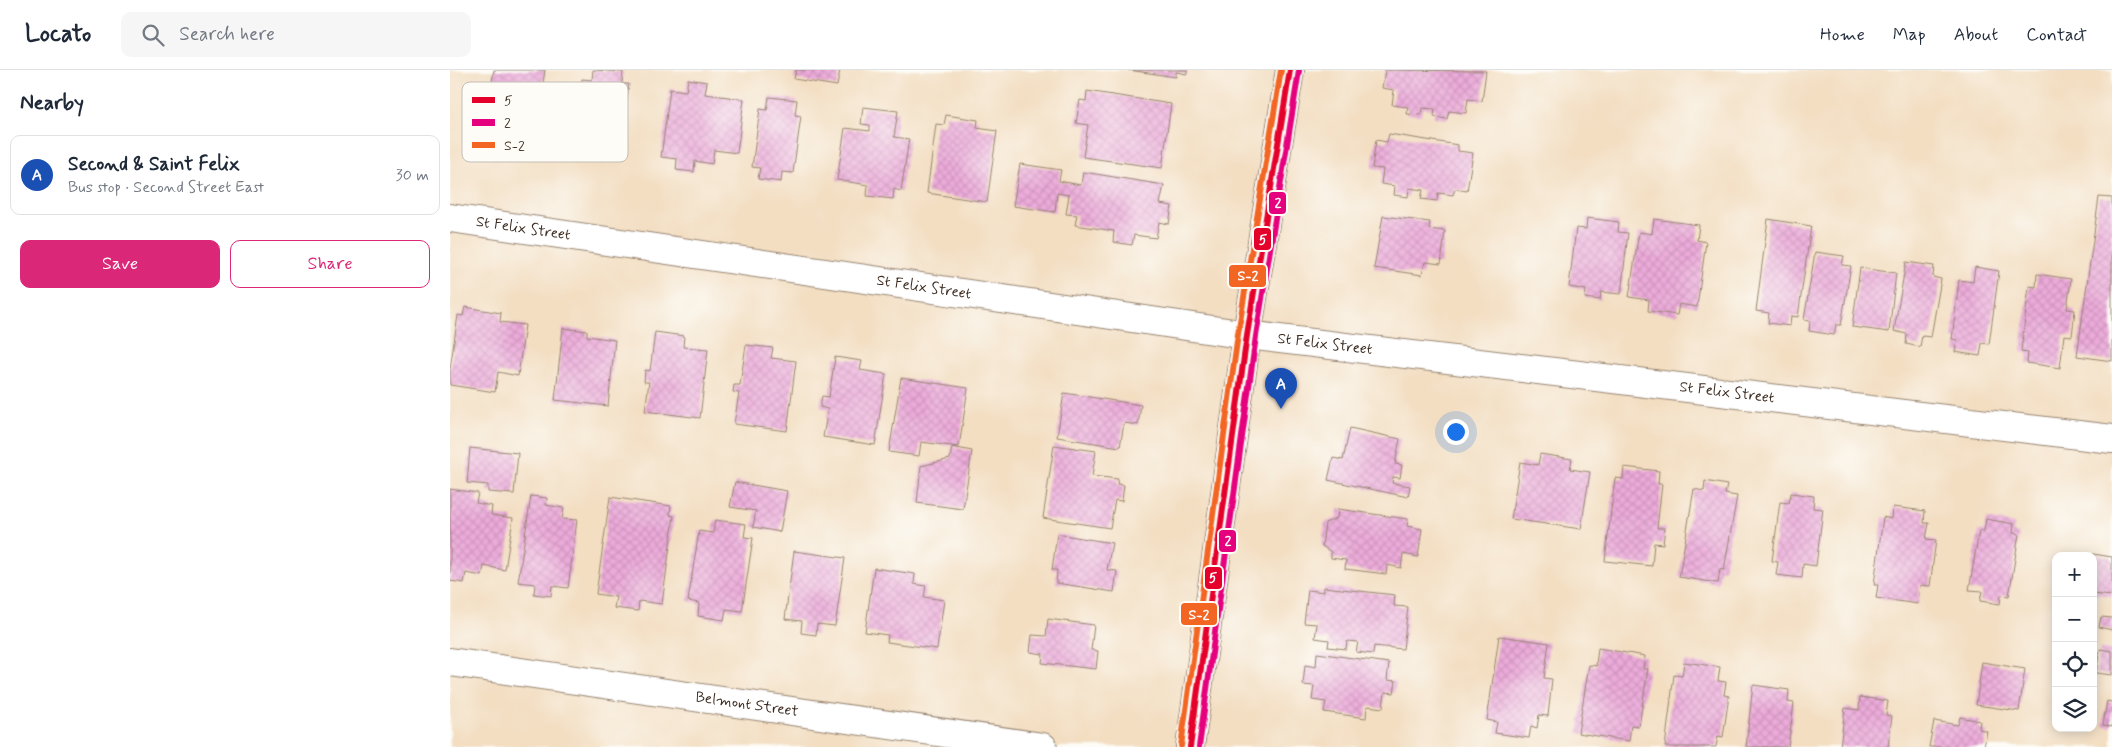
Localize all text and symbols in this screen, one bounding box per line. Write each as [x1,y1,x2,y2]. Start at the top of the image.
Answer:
search box [121,12,471,57]
text: Locato [25,19,91,50]
icon: search [139,21,167,49]
text: Search here [179,22,275,47]
text: Home [1820,23,1865,47]
text: Map [1893,23,1926,47]
text: About [1954,23,1998,47]
text: Contact [2026,23,2087,47]
legend [462,82,628,162]
text: Nearby [20,89,84,117]
text: 5 [504,92,512,110]
text: 2 [504,114,511,132]
text: S-2 [504,137,525,155]
text: Second & Saint Felix [68,152,240,177]
text: A [32,165,42,186]
text: 30 m [396,165,429,186]
text: Bus stop · Second Street East [68,177,264,198]
line badge: 2 [1268,191,1287,215]
text: 2 [1275,194,1282,212]
street label: St Felix Street [475,212,572,246]
line badge: 5 [1253,227,1272,251]
text: 5 [1259,231,1268,249]
button: Save [20,240,220,288]
button: Share [230,240,430,288]
line badge: S-2 [1228,264,1267,288]
text: S-2 [1238,267,1259,285]
street label: St Felix Street [875,271,973,304]
street label: St Felix Street [1276,329,1374,360]
pin: A [1265,368,1297,409]
street label: St Felix Street [1678,377,1776,408]
your location [1443,419,1469,445]
line badge: 2 [1218,529,1237,553]
text: 2 [1225,532,1232,550]
map controls [2052,552,2097,732]
button: + [2052,552,2097,597]
line badge: 5 [1204,566,1223,590]
text: 5 [1209,569,1218,587]
button: − [2052,597,2097,642]
line badge: S-2 [1180,602,1218,626]
text: S-2 [1189,606,1210,624]
button: locate [2052,642,2097,687]
street label: Belmont Street [694,687,800,722]
button: layers [2052,687,2097,732]

